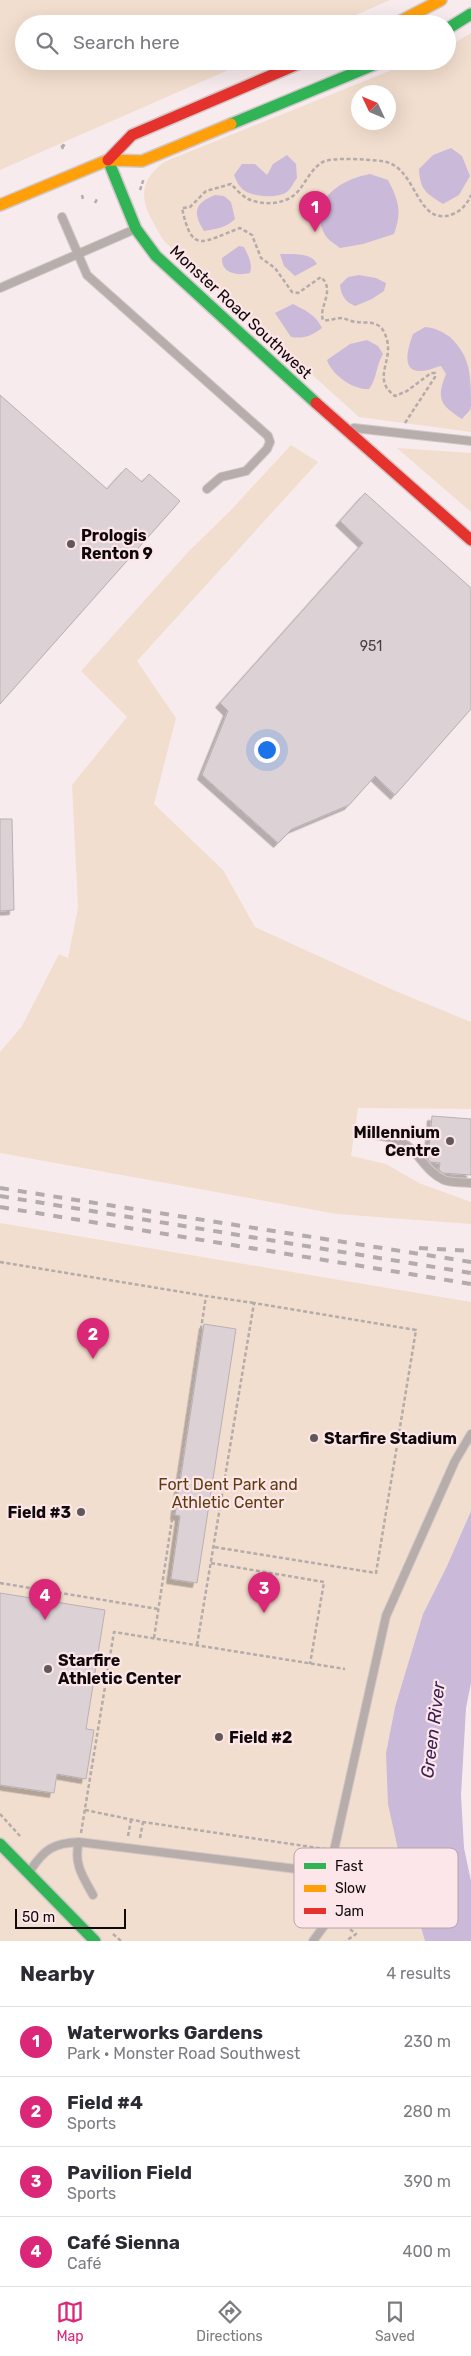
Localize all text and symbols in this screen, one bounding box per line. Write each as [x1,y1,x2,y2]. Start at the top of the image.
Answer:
search box [15,15,456,70]
icon: search [33,29,61,57]
text: Search here [73,31,180,54]
north arrow [351,85,396,130]
pin: 1 [299,191,331,232]
street label: Monster Road Southwest [166,241,316,383]
place label: Prologis Renton 9 [81,526,153,563]
marker: Prologis Renton 9 [65,538,77,550]
house number: 951 [360,638,382,655]
your location [254,737,280,763]
place label: Millennium Centre [353,1123,440,1160]
marker: Millennium Centre [444,1135,456,1147]
pin: 2 [77,1318,109,1359]
place label: Starfire Stadium [324,1429,457,1448]
marker: Starfire Stadium [308,1432,320,1444]
park label: Fort Dent Park and Athletic Center [158,1475,298,1512]
place label: Field #3 [7,1503,71,1522]
marker: Field #3 [75,1506,87,1518]
pin: 3 [248,1572,280,1613]
pin: 4 [29,1579,61,1620]
place label: Starfire Athletic Center [58,1651,182,1688]
marker: Starfire Athletic Center [42,1663,54,1675]
water label: Green River [416,1679,450,1780]
place label: Field #2 [229,1728,292,1747]
marker: Field #2 [213,1731,225,1743]
legend [294,1848,458,1928]
text: Fast [335,1858,364,1875]
text: Slow [335,1880,366,1897]
text: Jam [335,1903,364,1920]
scale bar [15,1906,126,1929]
text: 50 m [22,1909,55,1926]
text: Nearby [20,1961,95,1986]
text: 4 results [386,1964,451,1983]
text: Waterworks Gardens [67,2021,263,2044]
text: 1 [32,2032,40,2051]
text: 230 m [404,2032,451,2051]
text: Park · Monster Road Southwest [67,2044,300,2063]
text: Field #4 [67,2091,143,2114]
text: 2 [31,2102,41,2121]
text: 280 m [403,2102,451,2121]
text: Sports [67,2114,116,2133]
text: Pavilion Field [67,2161,192,2184]
text: 3 [31,2172,41,2191]
text: 390 m [404,2172,451,2191]
text: Sports [67,2184,116,2203]
text: Café Sienna [67,2231,180,2254]
text: 4 [31,2242,41,2261]
text: 400 m [403,2242,451,2261]
text: Café [67,2254,101,2273]
tab: Map [56,2298,84,2345]
tab: Directions [196,2298,263,2345]
tab: Saved [375,2298,415,2345]

